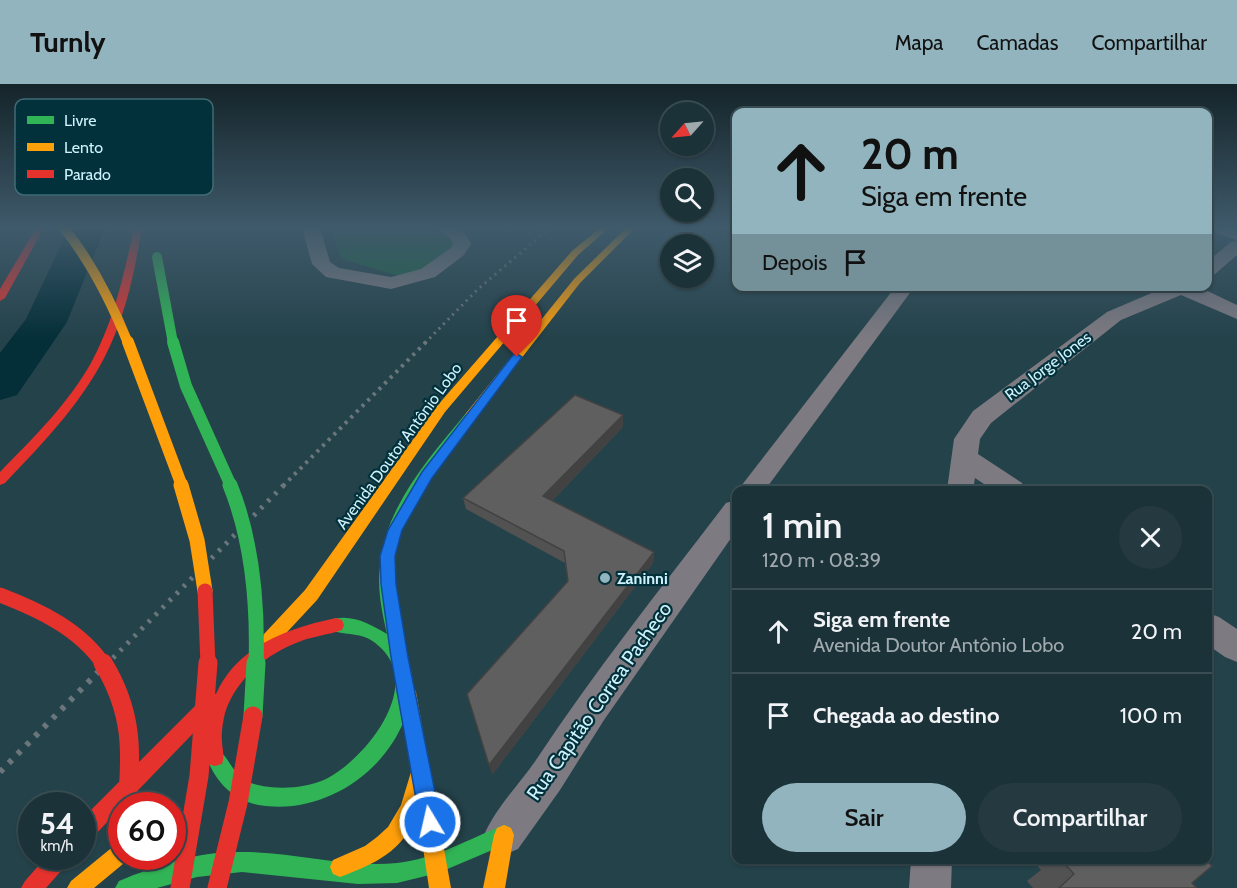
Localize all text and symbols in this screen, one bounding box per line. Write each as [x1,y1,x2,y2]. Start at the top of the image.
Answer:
text: Turnly [30,25,106,59]
text: Mapa [895,30,943,55]
text: Camadas [976,30,1058,55]
text: Compartilhar [1091,30,1207,55]
legend [15,99,213,195]
north arrow [660,102,714,156]
map controls [660,102,714,288]
text: Livre [64,111,96,130]
text: 20 m [861,128,959,180]
icon: ahead [762,132,840,210]
text: Lento [64,138,103,157]
text: Parado [64,165,111,184]
button: search [660,168,714,222]
text: Siga em frente [861,180,1027,213]
button: layers [660,234,714,288]
icon: arrive [839,246,872,279]
text: Depois [762,249,827,276]
pin [491,295,542,357]
icon: arrive [500,304,533,337]
street label: Rua Jorge Jones [1001,327,1095,405]
street label: Avenida Doutor Antônio Lobo [332,359,466,533]
text: 1 min [762,503,842,547]
button: close [1119,506,1182,569]
text: 120 m · 08:39 [762,548,881,572]
place label: Zaninni [617,569,668,588]
marker: Zaninni [598,571,612,585]
street label: Rua Capitão Correa Pacheco [521,597,677,805]
text: Siga em frente [813,606,950,633]
icon: ahead [762,615,795,648]
text: 20 m [1131,618,1182,645]
text: Avenida Doutor Antônio Lobo [813,633,1064,657]
icon: arrive [762,699,795,732]
text: Chegada ao destino [813,702,999,729]
text: 100 m [1120,702,1182,729]
button: Sair [762,783,966,852]
button: Compartilhar [978,783,1182,852]
position arrow [398,790,462,854]
speed limit sign: 60 [108,792,186,870]
text: 54 [40,805,74,842]
text: km/h [41,837,73,855]

